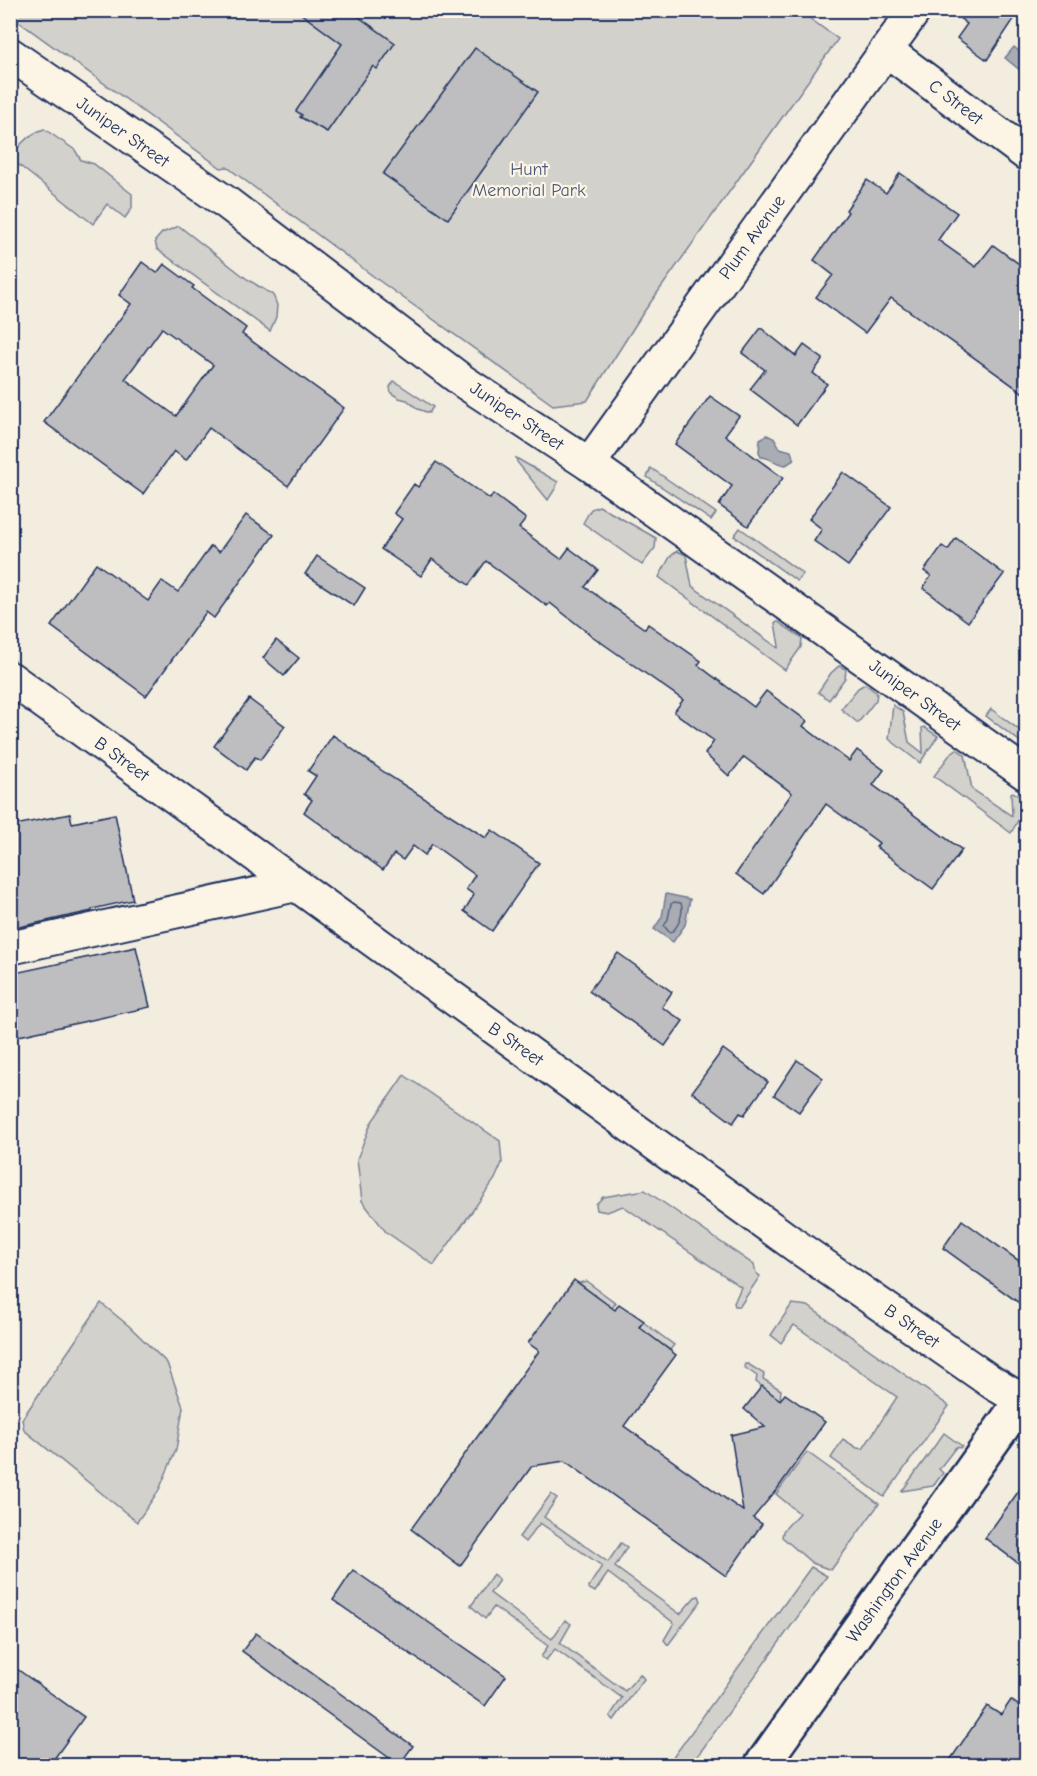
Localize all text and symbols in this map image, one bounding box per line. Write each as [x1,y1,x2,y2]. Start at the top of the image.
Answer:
street label: C Street [925,75,988,130]
street label: Juniper Street [72,93,174,173]
park label: Hunt Memorial Park [472,159,586,201]
street label: Plum Avenue [715,191,790,283]
street label: Juniper Street [466,377,568,456]
street label: Juniper Street [865,655,965,736]
street label: B Street [90,733,154,787]
street label: B Street [484,1018,548,1071]
street label: B Street [880,1300,944,1353]
street label: Washington Avenue [842,1514,947,1647]

